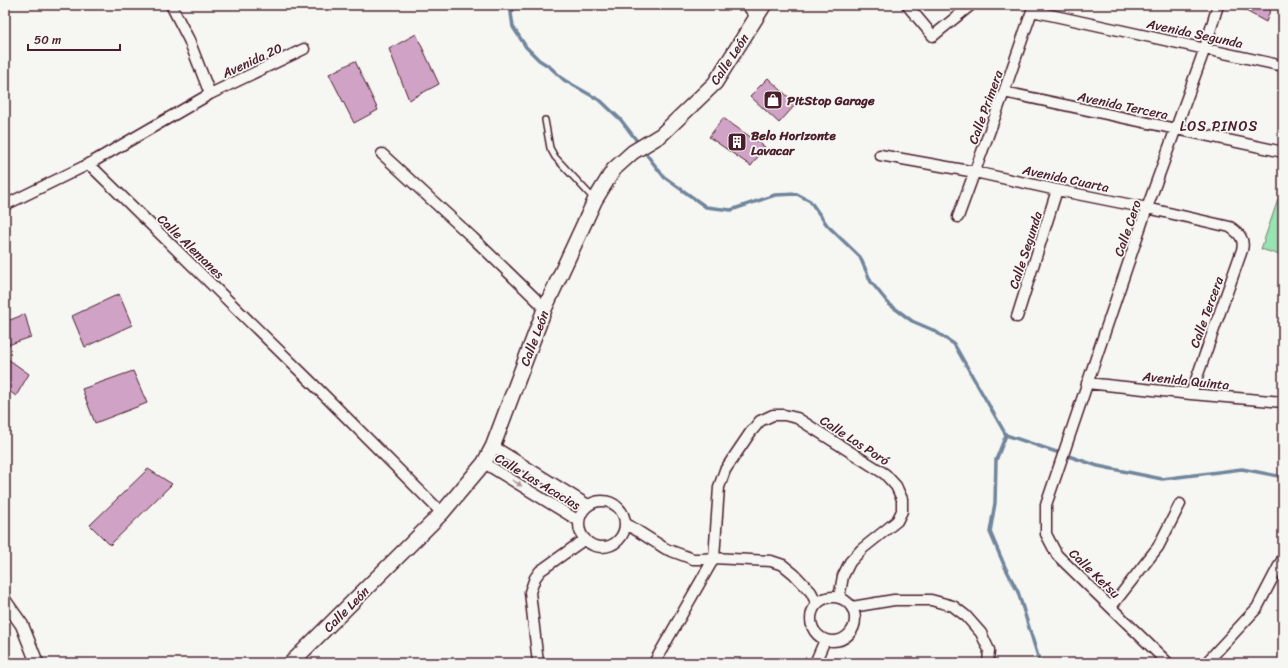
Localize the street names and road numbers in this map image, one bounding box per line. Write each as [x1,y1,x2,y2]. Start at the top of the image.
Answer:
street label: Avenida Segunda [1144,12,1245,55]
street label: Calle León [704,29,755,90]
street label: Avenida 20 [217,36,286,85]
street label: Calle Primera [961,67,1010,147]
street label: Avenida Tercera [1075,84,1171,126]
street label: Avenida Cuarta [1020,158,1112,199]
street label: Calle Cero [1107,196,1148,260]
street label: Calle Alemanes [152,208,230,285]
street label: Calle Segunda [1002,208,1049,292]
street label: Calle Tercera [1183,273,1230,351]
street label: Calle León [513,307,556,369]
street label: Avenida Quinta [1141,364,1231,397]
street label: Calle Los Poró [815,409,895,472]
street label: Calle Las Acacias [490,447,586,517]
street label: Calle Ketsu [1063,543,1126,604]
street label: Calle León [318,581,375,638]

